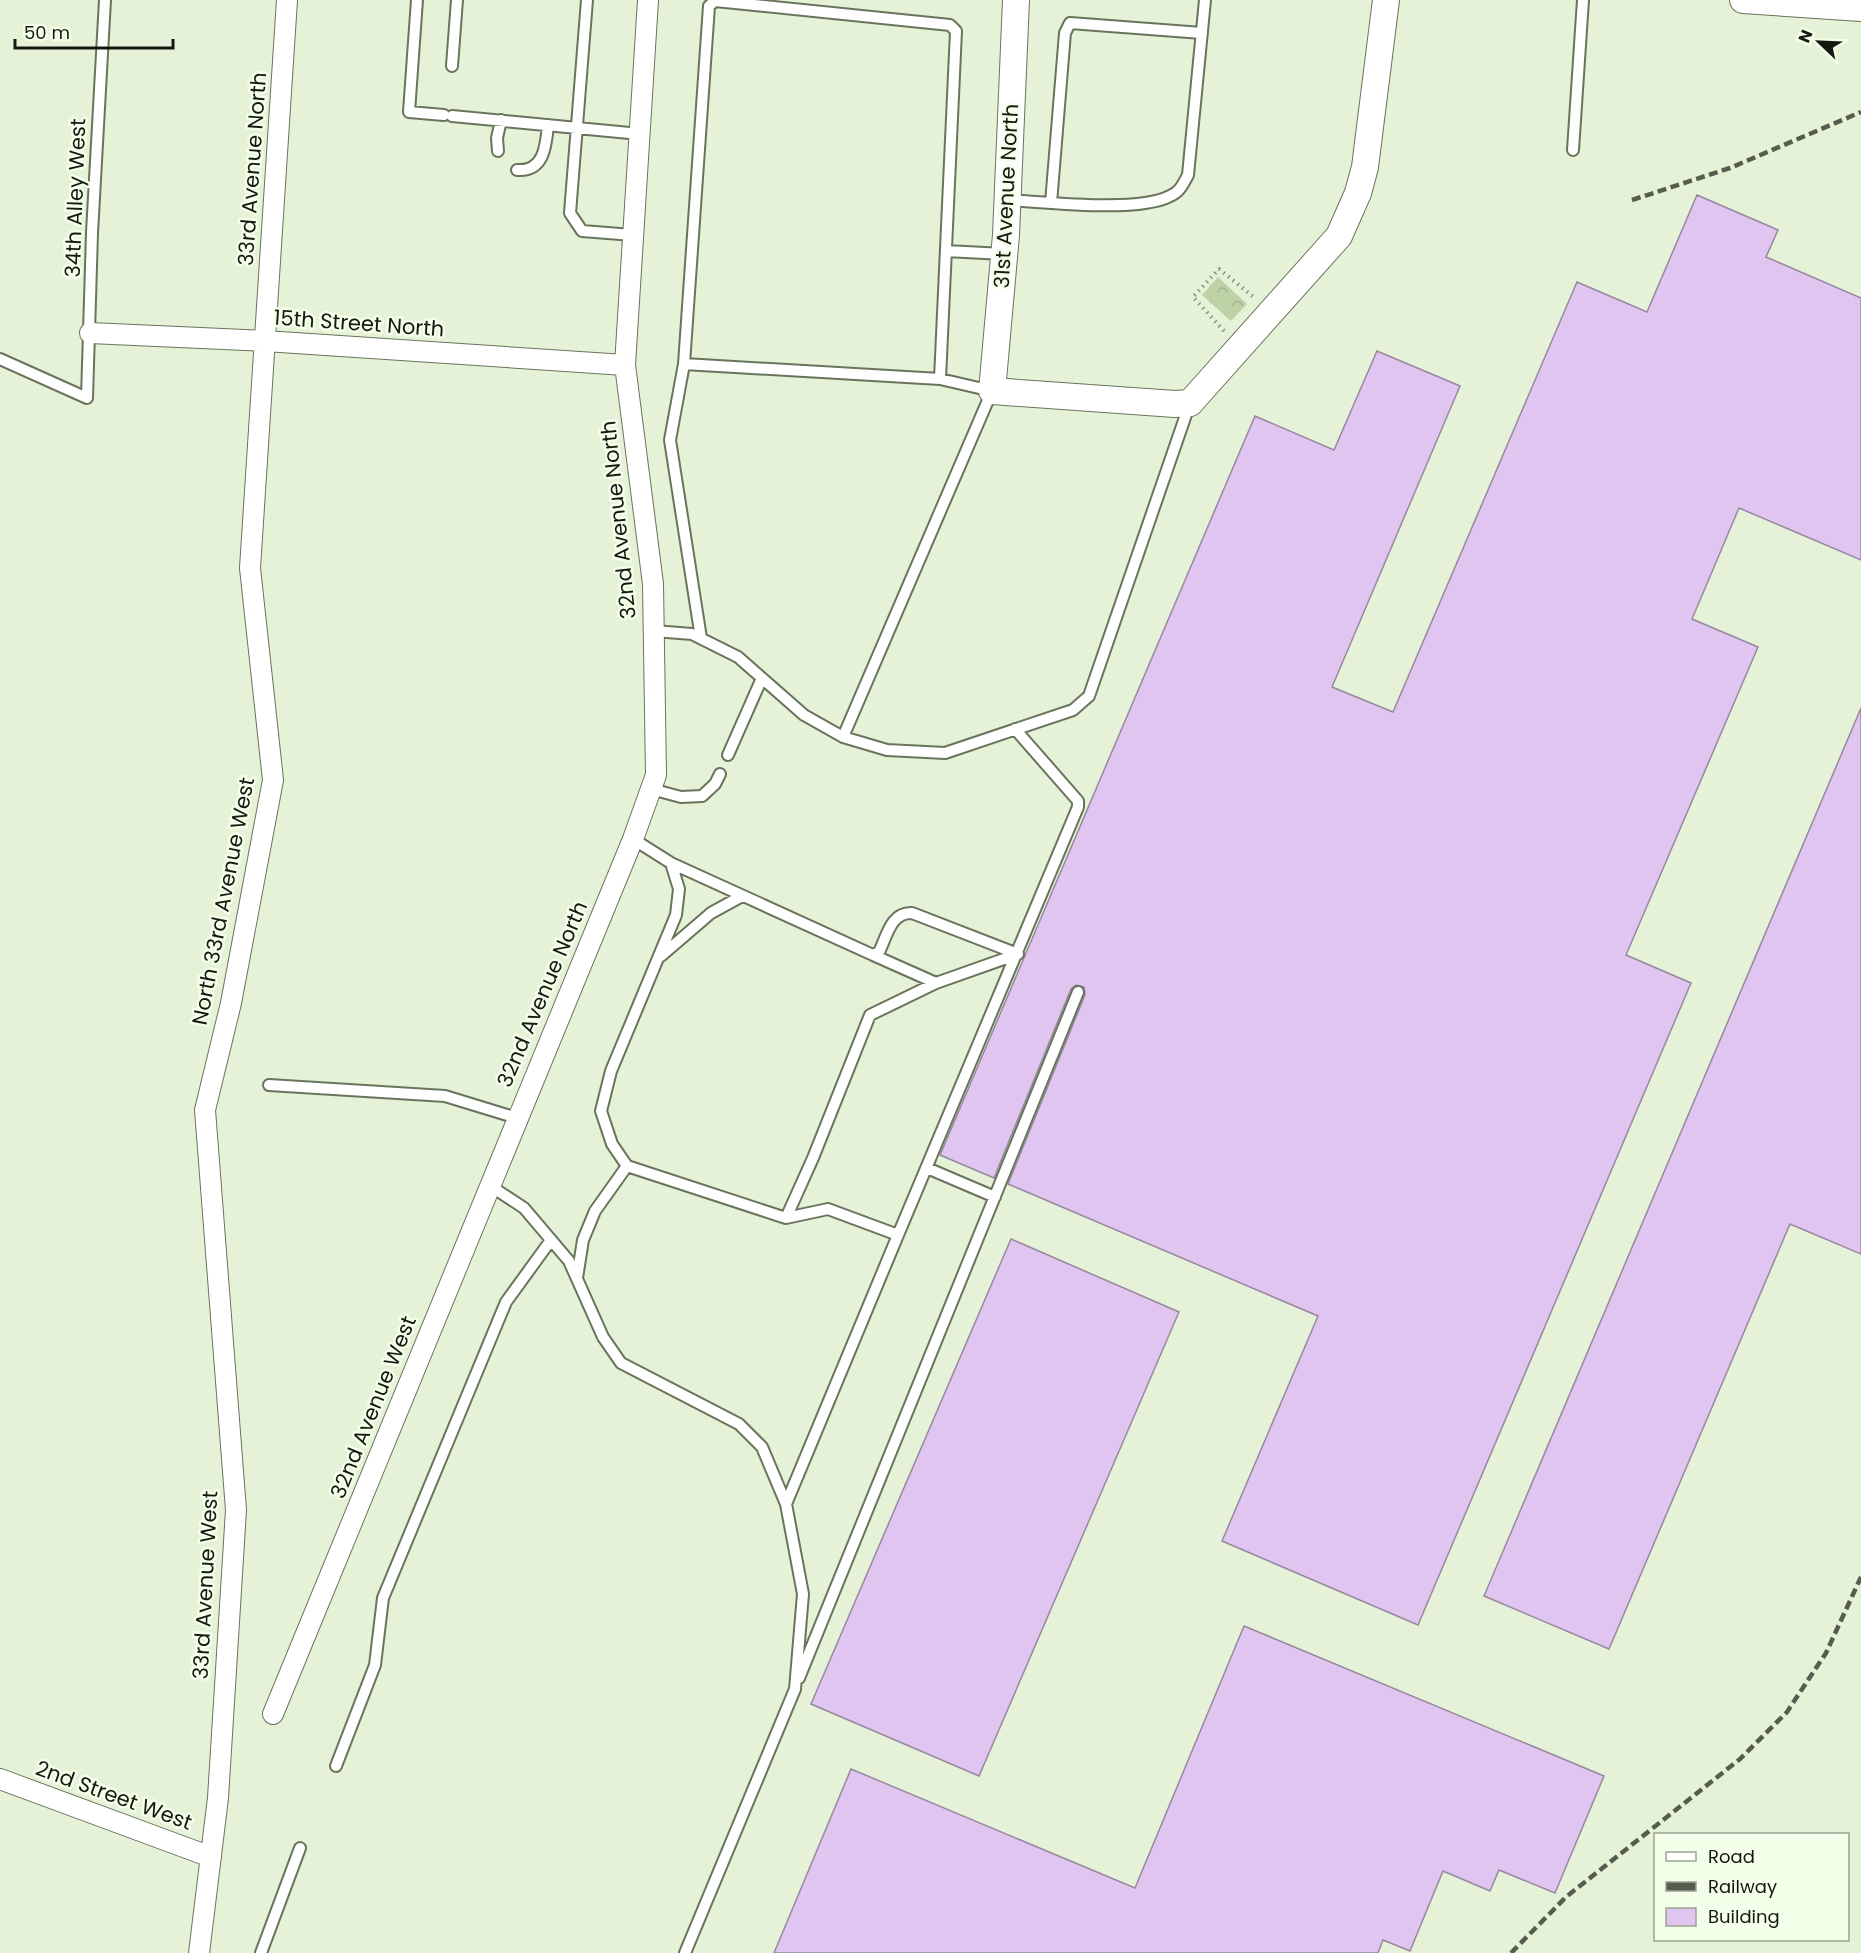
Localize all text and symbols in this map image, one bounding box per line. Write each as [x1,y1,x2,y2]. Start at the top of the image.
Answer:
scale bar [15,12,172,50]
north arrow [1789,12,1849,72]
text: 50 m [24,20,70,45]
text: N [1793,26,1819,46]
street label: 33rd Avenue North [231,71,273,267]
street label: 31st Avenue North [987,103,1025,289]
street label: 34th Alley West [58,118,92,278]
street label: 15th Street North [273,303,445,343]
street label: 32nd Avenue North [593,419,643,621]
street label: North 33rd Avenue West [185,775,261,1027]
street label: 32nd Avenue North [490,897,594,1091]
street label: 32nd Avenue West [323,1312,423,1502]
street label: 33rd Avenue West [186,1490,224,1680]
street label: 2nd Street West [32,1753,196,1837]
legend [1654,1833,1849,1941]
text: Road [1708,1844,1755,1869]
text: Railway [1708,1874,1777,1899]
text: Building [1708,1904,1780,1929]

